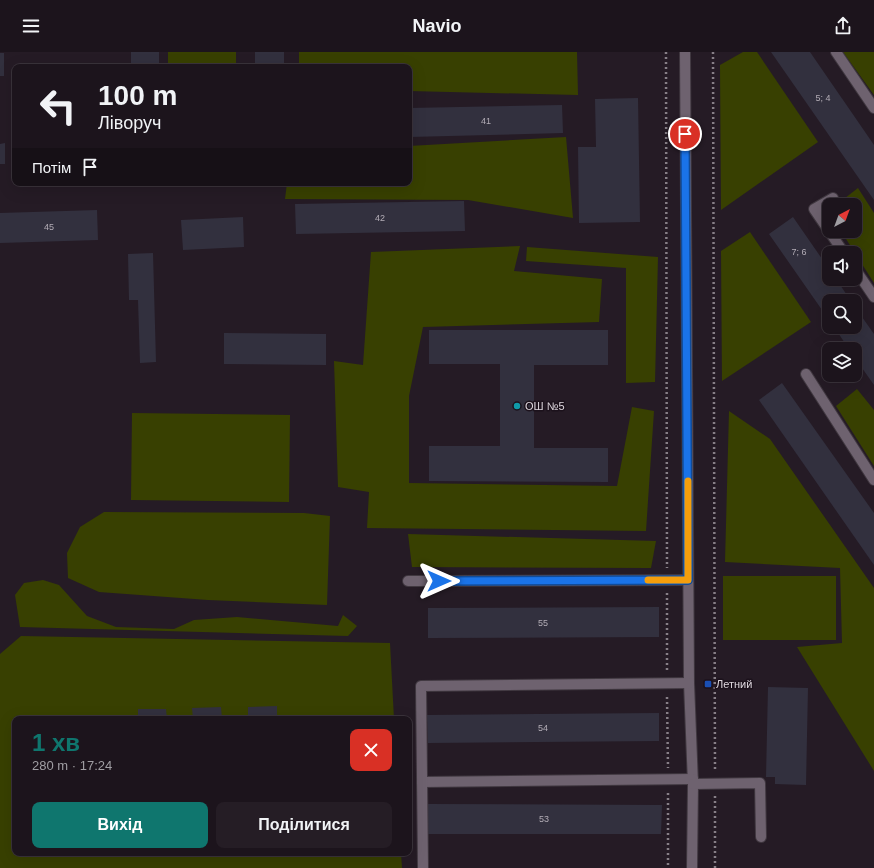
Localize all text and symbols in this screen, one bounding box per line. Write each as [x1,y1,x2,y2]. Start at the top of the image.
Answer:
icon: menu [20,15,42,37]
icon: share [832,15,854,37]
text: Navio [412,16,462,36]
icon: left [32,80,84,132]
text: 100 m [98,80,177,111]
house number: 5; 4 [815,93,831,103]
text: Ліворуч [98,113,161,133]
house number: 41 [481,116,491,126]
pin [668,117,702,151]
icon: arrive [674,123,696,145]
icon: arrive [79,156,101,178]
text: Потім [32,159,71,176]
north arrow [822,198,862,238]
map controls [822,198,862,382]
house number: 42 [375,213,385,223]
house number: 45 [44,222,54,232]
button: sound [822,246,862,286]
house number: 7; 6 [791,247,807,257]
button: search [822,294,862,334]
button: layers [822,342,862,382]
place label: ОШ №5 [525,400,565,412]
marker: ОШ №5 [512,401,522,411]
position arrow [418,560,460,602]
house number: 55 [538,618,548,628]
place label: Летний [716,678,752,690]
marker: Летний [703,679,713,689]
house number: 54 [538,723,548,733]
text: 1 хв [32,729,80,756]
button: close [350,729,392,771]
text: 280 m · 17:24 [32,758,112,773]
button: Вихід [32,802,208,848]
button: Поділитися [216,802,392,848]
house number: 53 [539,814,549,824]

